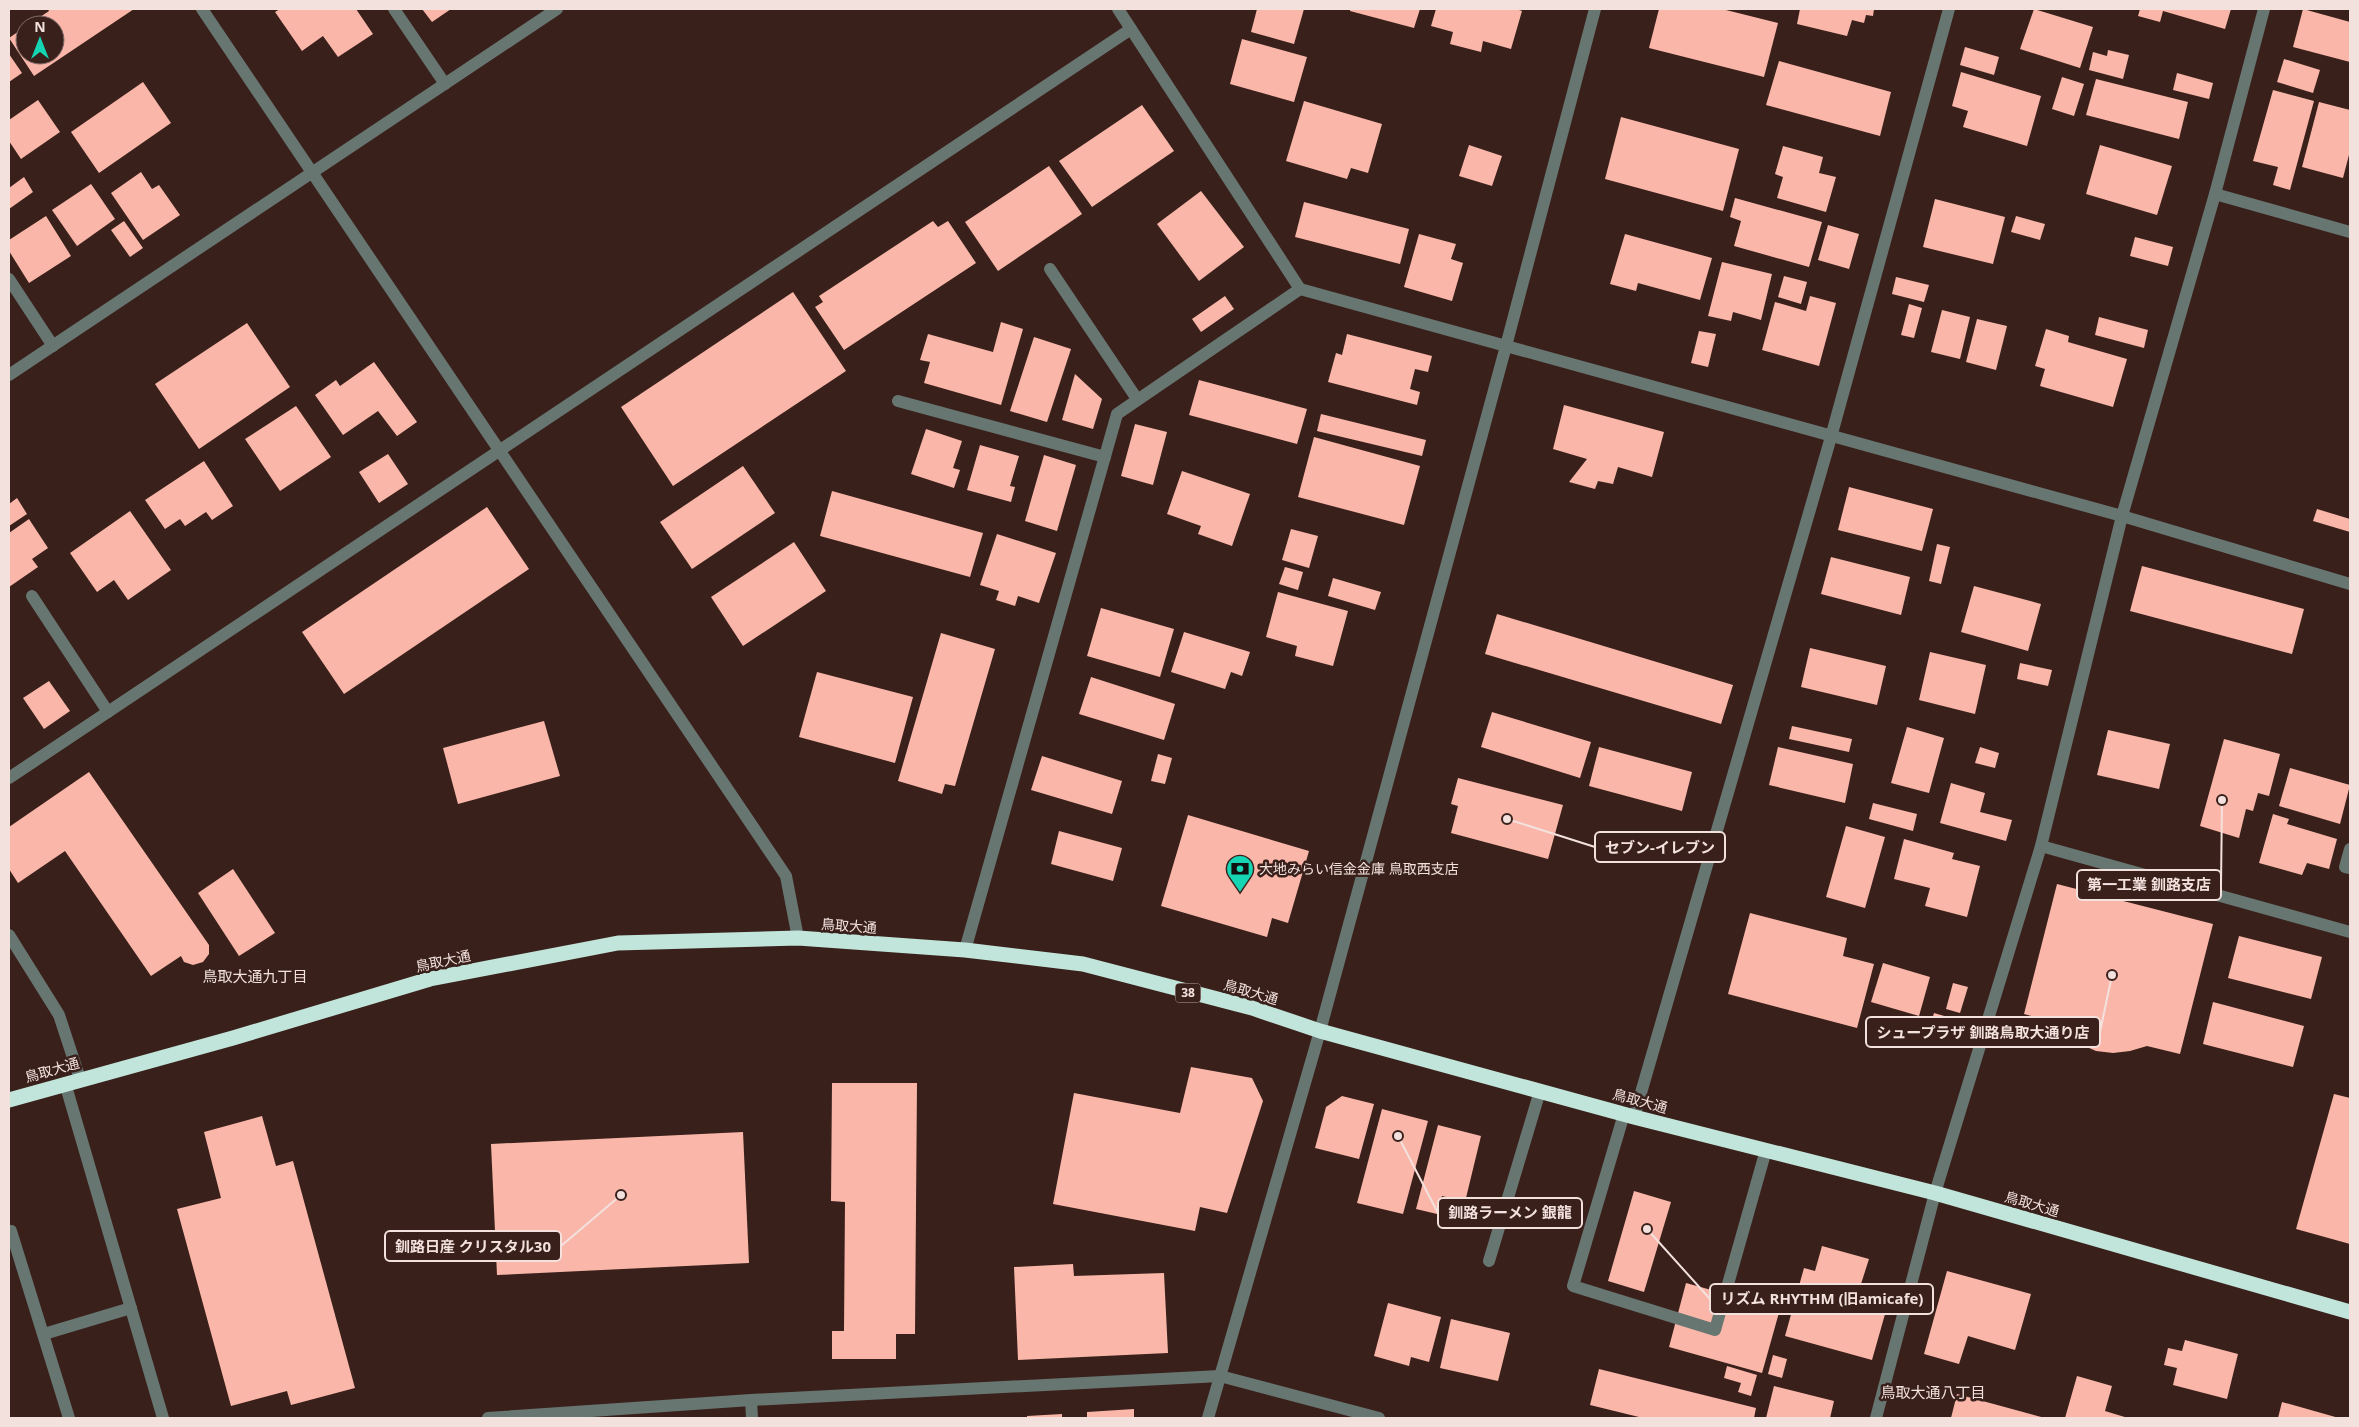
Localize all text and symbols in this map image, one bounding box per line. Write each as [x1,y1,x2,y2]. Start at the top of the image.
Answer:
north arrow [15,15,65,65]
text: N [34,17,46,36]
callout: セブン-イレブン [1595,832,1725,862]
text: セブン-イレブン [1605,837,1715,857]
bank icon: 大地みらい信金金庫 鳥取西支店 [1225,854,1255,893]
place label: 大地みらい信金金庫 鳥取西支店 [1259,859,1459,878]
callout: 第一工業 釧路支店 [2077,870,2221,900]
text: 第一工業 釧路支店 [2087,874,2211,894]
street label: 鳥取大通 [820,914,878,937]
street label: 鳥取大通 [414,945,472,976]
district label: 鳥取大通九丁目 [202,966,308,986]
street label: 鳥取大通 [1222,975,1281,1008]
road number: 38 [1176,984,1200,1002]
callout: シュープラザ 釧路鳥取大通り店 [1866,1017,2100,1047]
text: シュープラザ 釧路鳥取大通り店 [1877,1022,2090,1042]
street label: 鳥取大通 [22,1053,81,1086]
street label: 鳥取大通 [1611,1084,1670,1117]
street label: 鳥取大通 [2003,1187,2062,1220]
callout: 釧路ラーメン 銀龍 [1438,1198,1582,1228]
text: 釧路ラーメン 銀龍 [1448,1202,1572,1222]
callout: 釧路日産 クリスタル30 [385,1231,561,1261]
text: 釧路日産 クリスタル30 [395,1236,551,1256]
callout: リズム RHYTHM (旧amicafe) [1710,1284,1933,1314]
text: リズム RHYTHM (旧amicafe) [1721,1288,1923,1308]
district label: 鳥取大通八丁目 [1880,1382,1986,1402]

